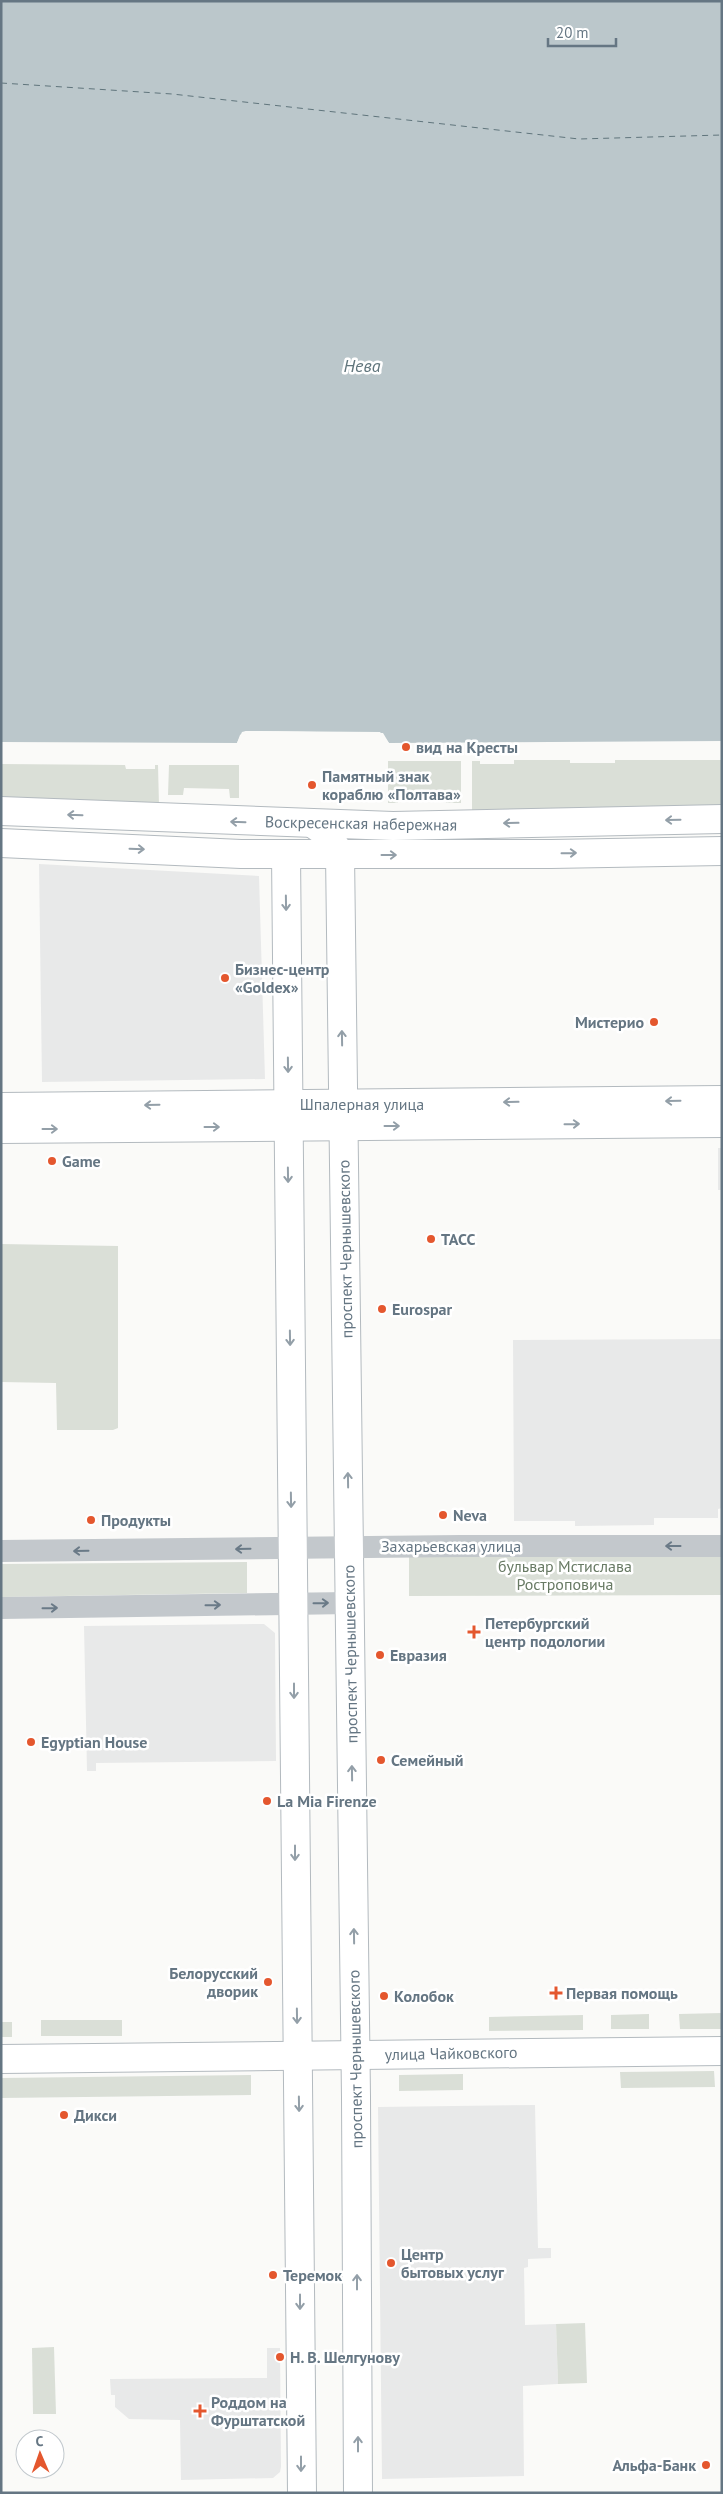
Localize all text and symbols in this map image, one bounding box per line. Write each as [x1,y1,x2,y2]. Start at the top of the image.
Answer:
scale bar [548,15,616,47]
text: 20 m [556,23,589,42]
water label: Нева [344,354,381,377]
place label: вид на Кресты [416,737,518,757]
marker: вид на Кресты [400,741,412,753]
place label: Памятный знак кораблю «Полтава» [322,766,461,804]
marker: Памятный знак кораблю «Полтава» [306,779,318,791]
one-way arrow [68,810,84,819]
street label: Воскресенская набережная [265,811,457,835]
one-way arrow [665,815,682,825]
one-way arrow [230,817,246,826]
one-way arrow [503,819,519,828]
one-way arrow [129,845,145,854]
one-way arrow [561,849,577,858]
one-way arrow [381,850,397,859]
one-way arrow [281,894,291,910]
place label: Бизнес-центр «Goldex» [235,959,330,997]
marker: Бизнес-центр «Goldex» [219,972,231,984]
place label: Мистерио [575,1012,644,1032]
marker: Мистерио [648,1016,660,1028]
one-way arrow [337,1030,347,1046]
one-way arrow [283,1056,293,1073]
street label: Шпалерная улица [300,1094,424,1114]
one-way arrow [665,1096,682,1106]
one-way arrow [503,1097,519,1107]
one-way arrow [144,1100,160,1110]
one-way arrow [564,1119,580,1129]
one-way arrow [384,1121,400,1131]
one-way arrow [204,1122,220,1132]
one-way arrow [42,1124,58,1134]
place label: Game [62,1151,101,1171]
marker: Game [46,1155,58,1167]
street label: проспект Чернышевского [333,1160,357,1338]
one-way arrow [283,1167,293,1183]
place label: ТАСС [441,1229,475,1249]
marker: ТАСС [425,1233,437,1245]
place label: Eurospar [392,1299,452,1319]
marker: Eurospar [376,1303,388,1315]
one-way arrow [285,1330,295,1346]
one-way arrow [343,1473,353,1489]
one-way arrow [287,1492,296,1508]
place label: Neva [453,1505,487,1525]
marker: Neva [437,1509,449,1521]
place label: Продукты [101,1510,171,1530]
marker: Продукты [85,1514,97,1526]
street label: Захарьевская улица [381,1536,521,1556]
one-way arrow [665,1541,682,1551]
one-way arrow [236,1544,252,1554]
one-way arrow [73,1546,89,1555]
park label: бульвар Мстислава Ростроповича [498,1556,632,1594]
street label: проспект Чернышевского [338,1565,362,1743]
one-way arrow [313,1599,329,1608]
one-way arrow [204,1600,220,1610]
one-way arrow [42,1603,58,1613]
place label: Петербургский центр подологии [485,1613,605,1651]
marker: Петербургский центр подологии [467,1625,481,1639]
place label: Евразия [390,1645,447,1665]
marker: Евразия [374,1649,386,1661]
one-way arrow [289,1682,299,1698]
place label: Egyptian House [41,1732,147,1752]
marker: Egyptian House [25,1736,37,1748]
place label: Семейный [391,1750,464,1770]
marker: Семейный [375,1754,387,1766]
one-way arrow [347,1766,357,1782]
place label: La Mia Firenze [277,1791,377,1811]
marker: La Mia Firenze [261,1795,273,1807]
one-way arrow [291,1845,300,1861]
one-way arrow [349,1928,359,1944]
place label: Белорусский дворик [169,1963,258,2001]
street label: проспект Чернышевского [343,1970,367,2148]
marker: Белорусский дворик [262,1976,274,1988]
place label: Первая помощь [566,1983,678,2003]
place label: Колобок [394,1986,454,2006]
marker: Первая помощь [550,1987,562,1999]
marker: Колобок [378,1990,390,2002]
one-way arrow [292,2007,302,2023]
street label: улица Чайковского [384,2042,518,2064]
one-way arrow [294,2096,304,2112]
place label: Дикси [74,2105,117,2125]
marker: Дикси [58,2109,70,2121]
place label: Центр бытовых услуг [401,2244,505,2282]
marker: Центр бытовых услуг [385,2257,397,2269]
place label: Теремок [283,2265,342,2285]
marker: Теремок [267,2269,279,2281]
one-way arrow [352,2274,362,2290]
one-way arrow [295,2293,305,2309]
place label: Н. В. Шелгунову [290,2347,400,2367]
marker: Н. В. Шелгунову [274,2351,286,2363]
place label: Роддом на Фурштатской [211,2392,305,2430]
marker: Роддом на Фурштатской [193,2404,207,2418]
north arrow [15,2429,65,2479]
text: С [35,2432,44,2450]
one-way arrow [353,2436,363,2452]
place label: Альфа-Банк [612,2455,696,2475]
one-way arrow [296,2456,306,2472]
marker: Альфа-Банк [700,2459,712,2471]

